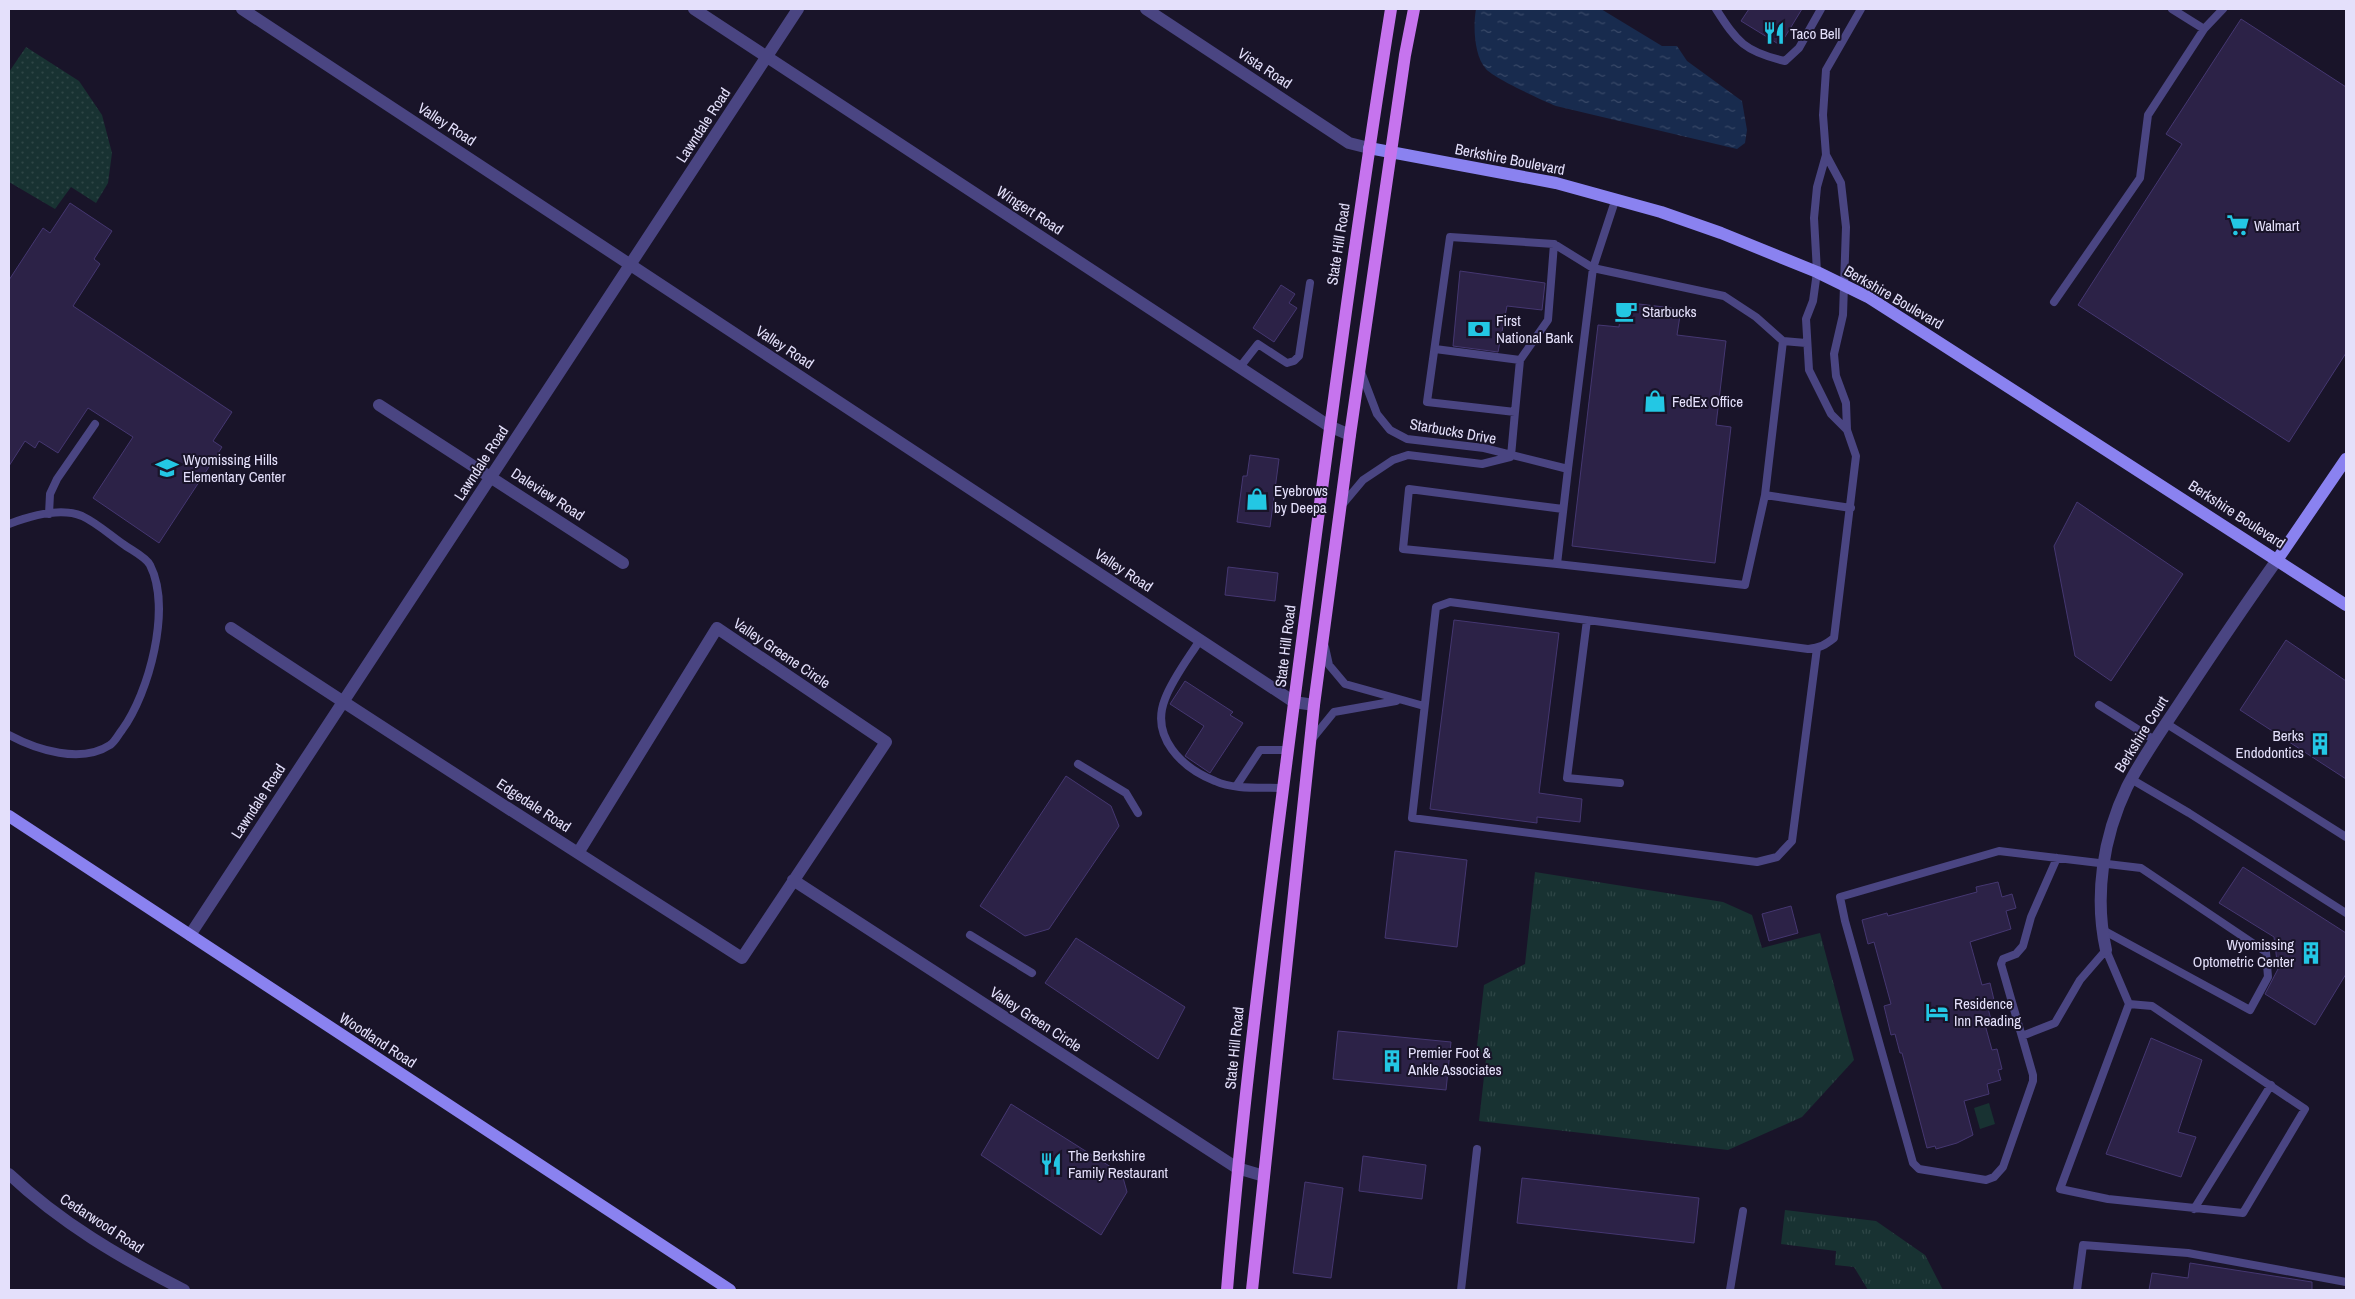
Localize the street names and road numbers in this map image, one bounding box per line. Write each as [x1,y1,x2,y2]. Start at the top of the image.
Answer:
street label: Vista Road [1234,43,1296,93]
street label: Lawndale Road [671,83,735,167]
street label: Valley Road [414,97,480,151]
street label: Berkshire Boulevard [1453,138,1567,180]
street label: Wingert Road [992,181,1068,239]
street label: State Hill Road [1321,201,1355,287]
street label: Berkshire Boulevard [1840,260,1948,334]
street label: Valley Road [752,320,818,374]
street label: Starbucks Drive [1408,413,1498,449]
street label: Lawndale Road [449,421,513,505]
street label: Daleview Road [507,462,589,526]
street label: Berkshire Boulevard [2185,475,2289,553]
street label: Valley Road [1091,543,1157,597]
street label: State Hill Road [1270,604,1300,688]
street label: Valley Greene Circle [729,613,835,693]
street label: Berkshire Court [2109,691,2173,776]
street label: Lawndale Road [226,759,290,843]
street label: Edgedale Road [493,773,575,837]
street label: Valley Green Circle [986,981,1086,1057]
street label: State Hill Road [1219,1006,1249,1090]
street label: Woodland Road [335,1007,421,1073]
street label: Cedarwood Road [56,1188,148,1258]

